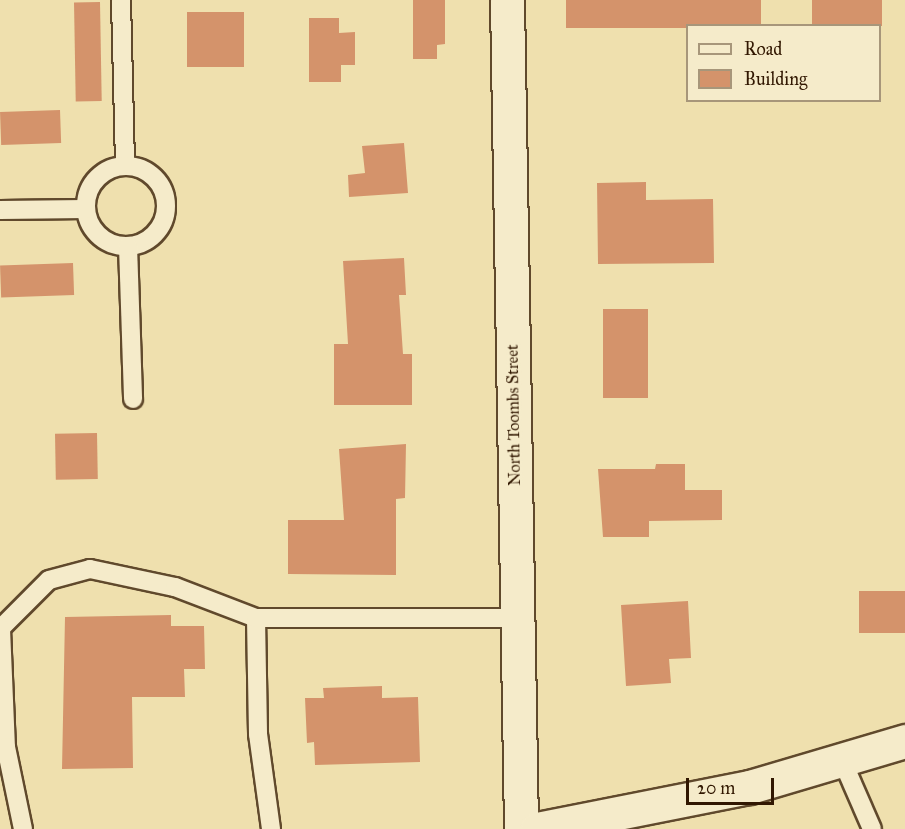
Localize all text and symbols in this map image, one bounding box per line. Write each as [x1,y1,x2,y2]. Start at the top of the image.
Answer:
legend [686,24,881,102]
text: Road [744,38,782,60]
text: Building [744,68,807,90]
street label: North Toombs Street [503,344,525,486]
scale bar [689,766,778,804]
text: 20 m [697,777,735,799]

